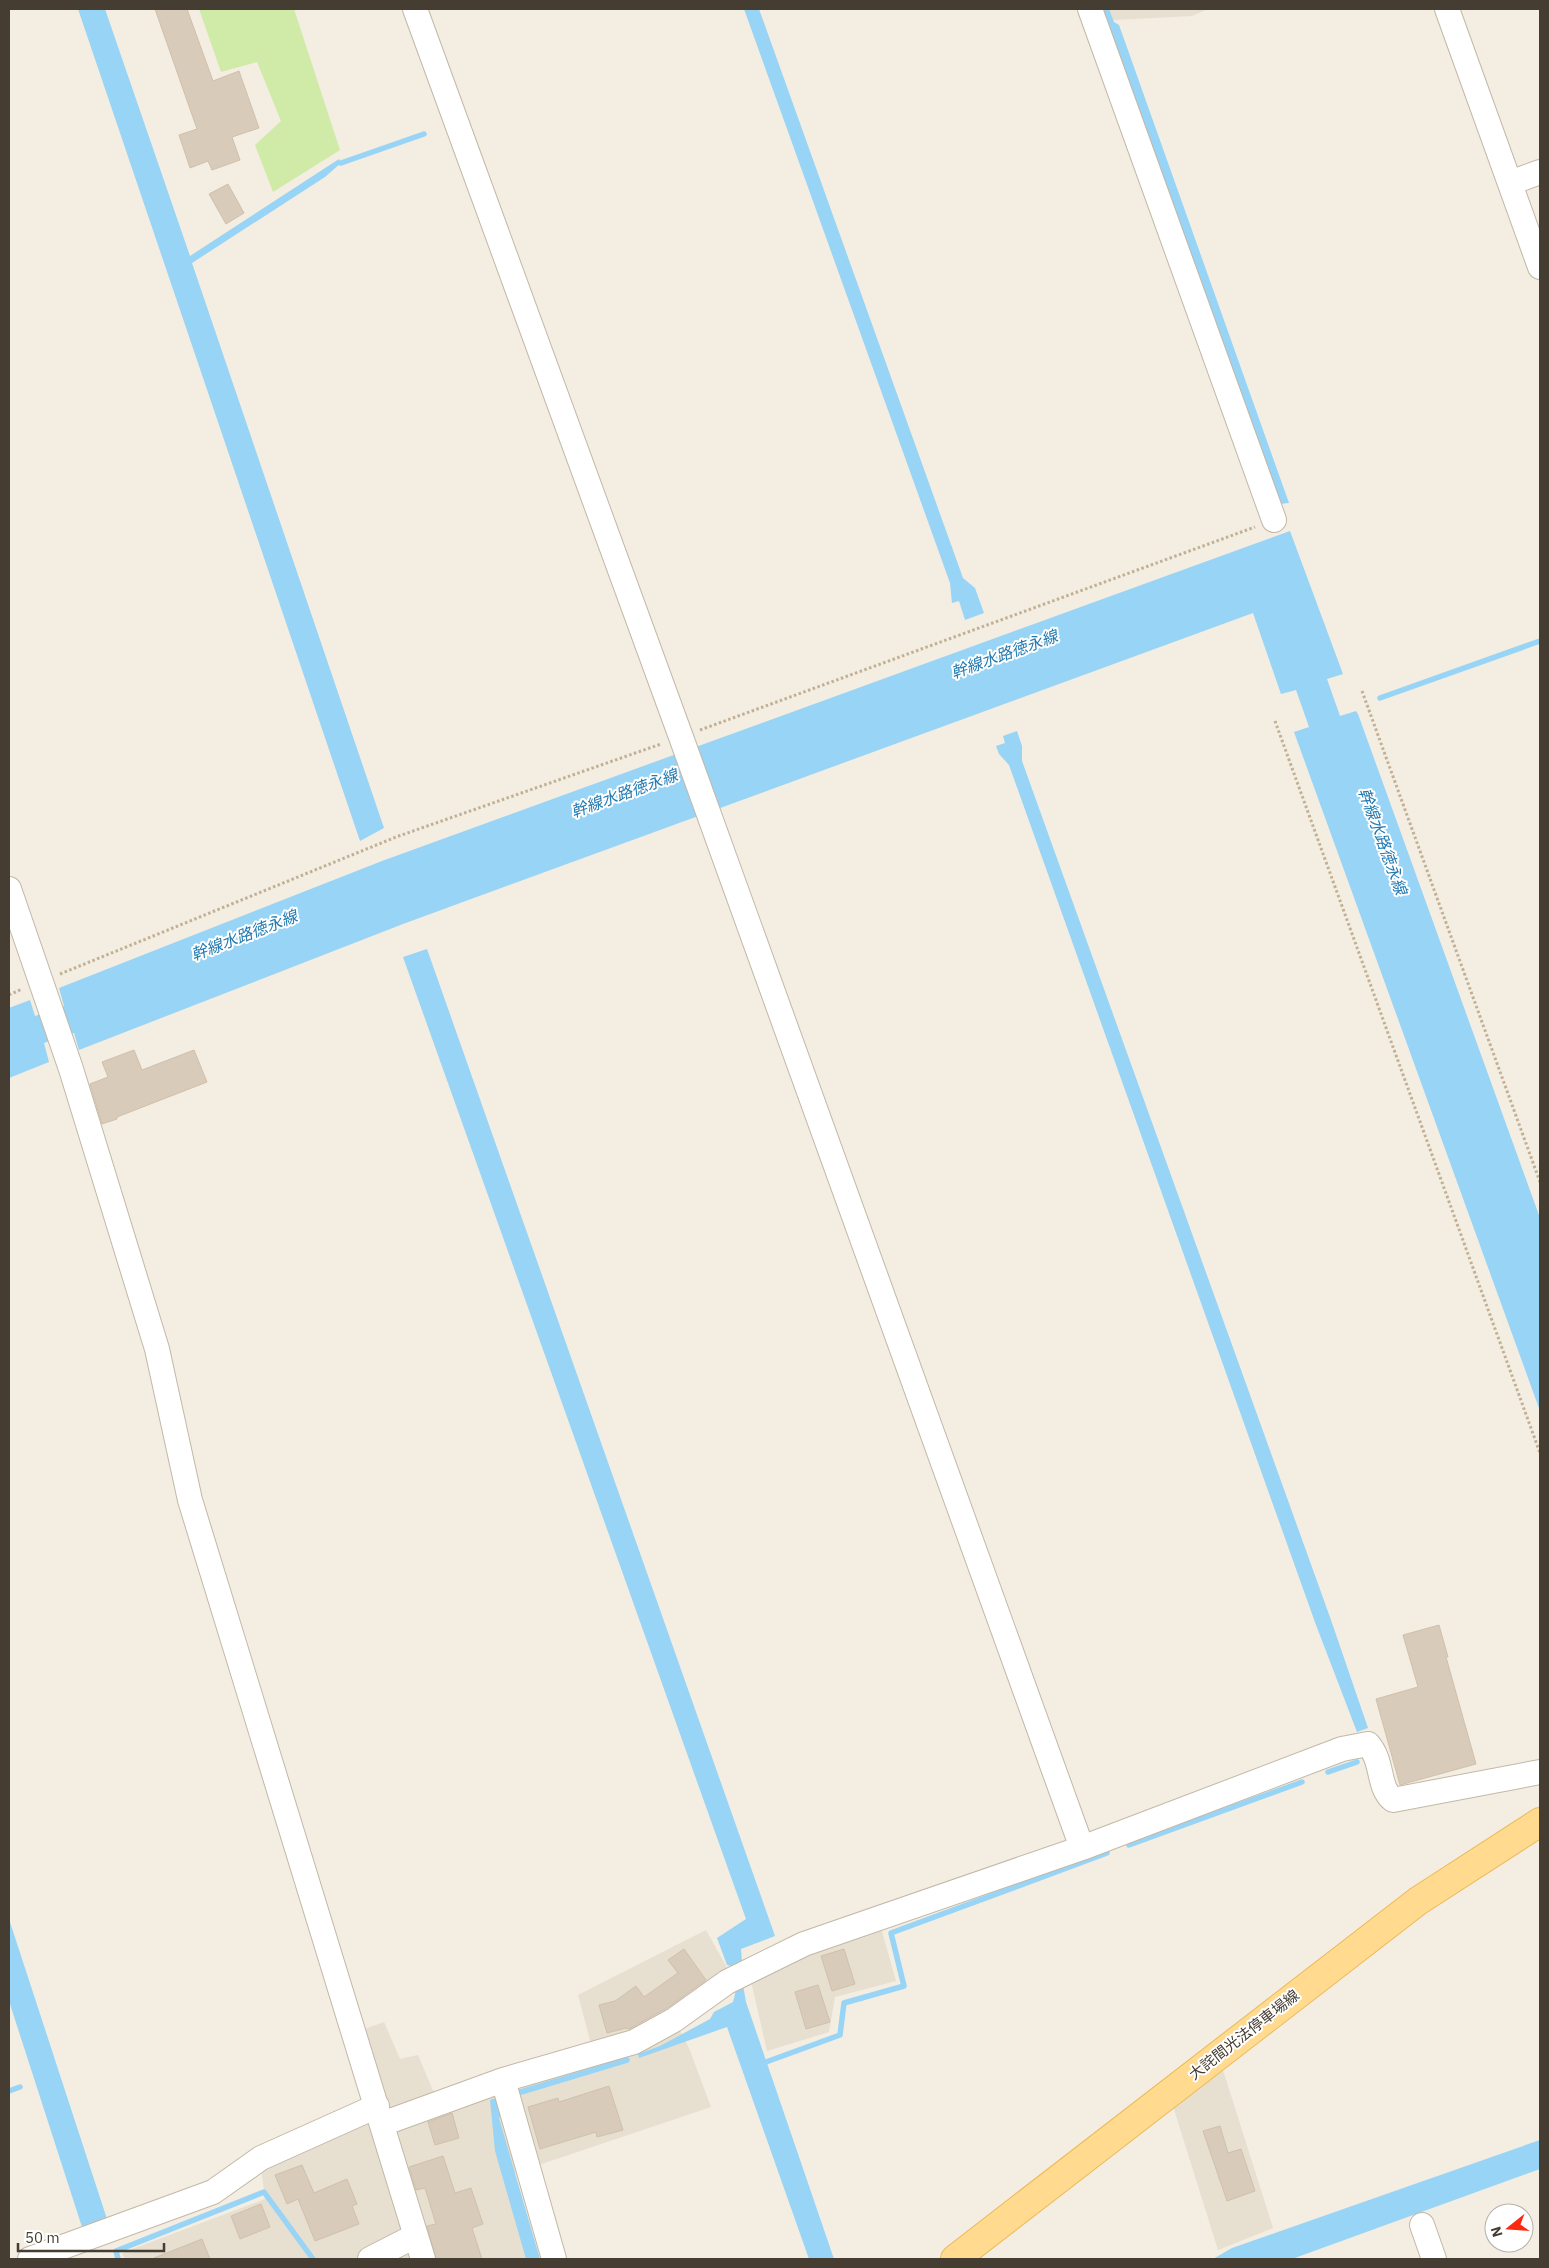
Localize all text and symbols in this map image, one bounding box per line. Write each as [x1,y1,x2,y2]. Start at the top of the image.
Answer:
water label: 幹線水路徳永線 [948,625,1062,683]
water label: 幹線水路徳永線 [568,764,682,822]
water label: 幹線水路徳永線 [1354,785,1412,899]
water label: 幹線水路徳永線 [188,905,302,964]
street label: 大詫間光法停車場線 [1185,1986,1303,2084]
north arrow [1484,2203,1534,2253]
scale bar [18,2220,164,2252]
text: N [1486,2224,1507,2239]
text: 50 m [25,2228,60,2247]

